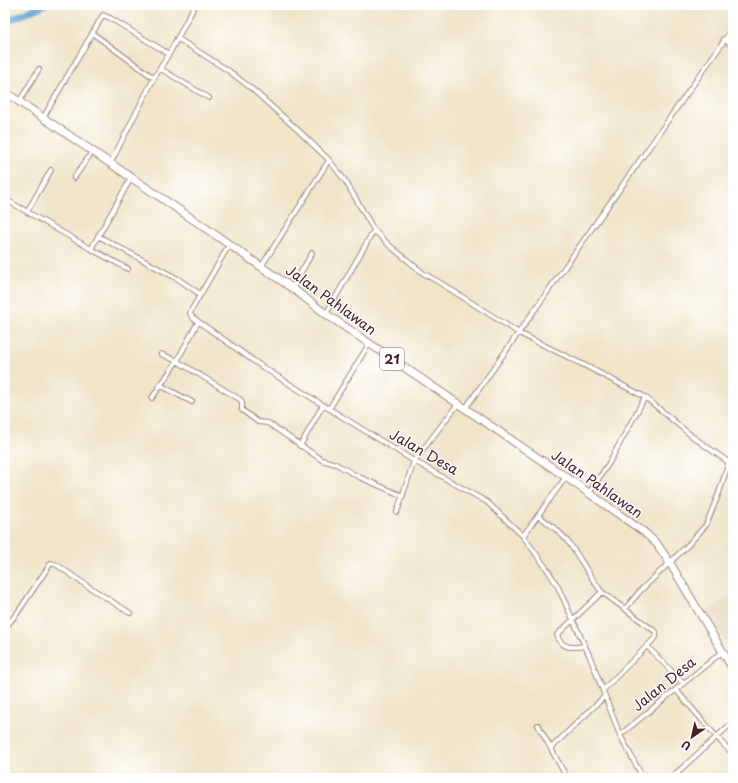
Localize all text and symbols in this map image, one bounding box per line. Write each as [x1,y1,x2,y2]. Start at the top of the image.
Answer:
street label: Jalan Pahlawan [282,260,381,340]
road number: 21 [380,348,404,370]
street label: Jalan Desa [386,423,463,480]
street label: Jalan Pahlawan [547,444,647,523]
street label: Jalan Desa [627,651,700,716]
north arrow [672,717,712,757]
text: U [678,736,694,755]

